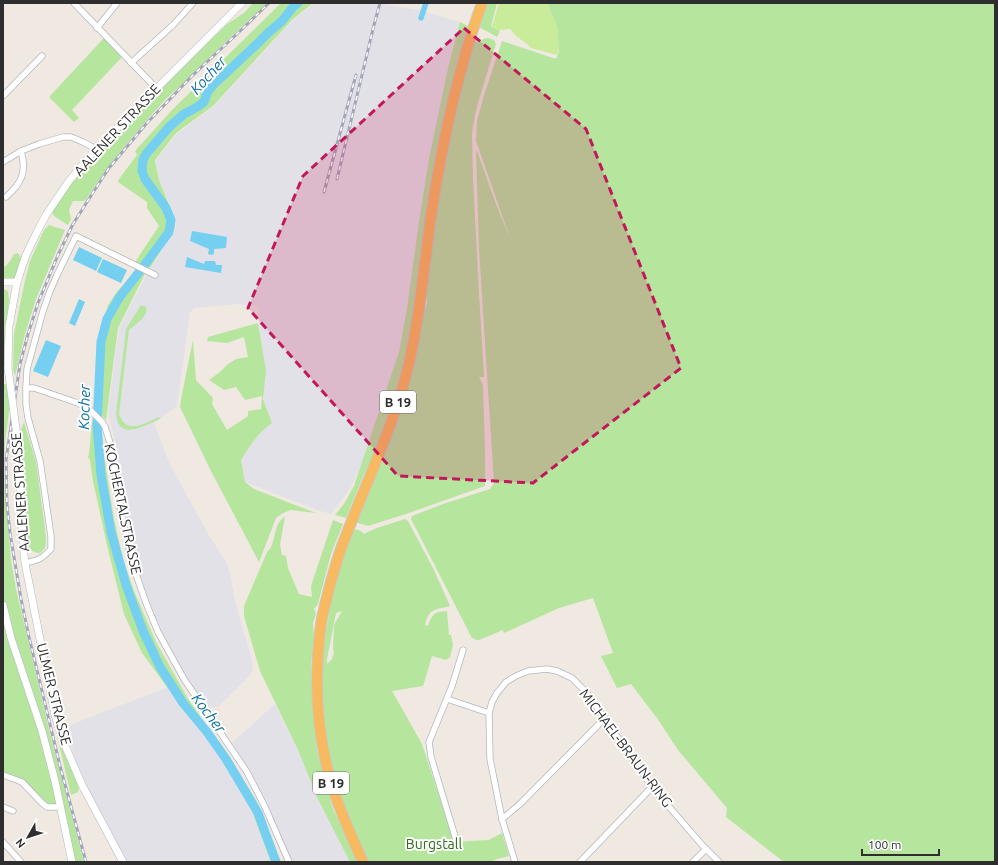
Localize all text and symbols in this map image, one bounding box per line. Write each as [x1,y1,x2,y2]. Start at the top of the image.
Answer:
water label: Kocher [186,52,230,98]
street label: AALENER STRASSE [70,81,164,179]
water label: Kocher [75,383,93,430]
road number: B 19 [380,391,416,413]
street label: AALENER STRASSE [8,432,32,552]
street label: KOCHERTALSTRASSE [101,442,145,576]
street label: ULMER STRASSE [34,641,74,747]
street label: MICHAEL-BRAUN-RING [576,686,676,810]
water label: Kocher [189,690,230,737]
road number: B 19 [313,772,349,794]
north arrow [8,817,48,857]
scale bar [862,831,939,857]
text: N [13,836,27,850]
park label: Burgstall [406,836,462,852]
text: 100 m [868,838,901,851]

